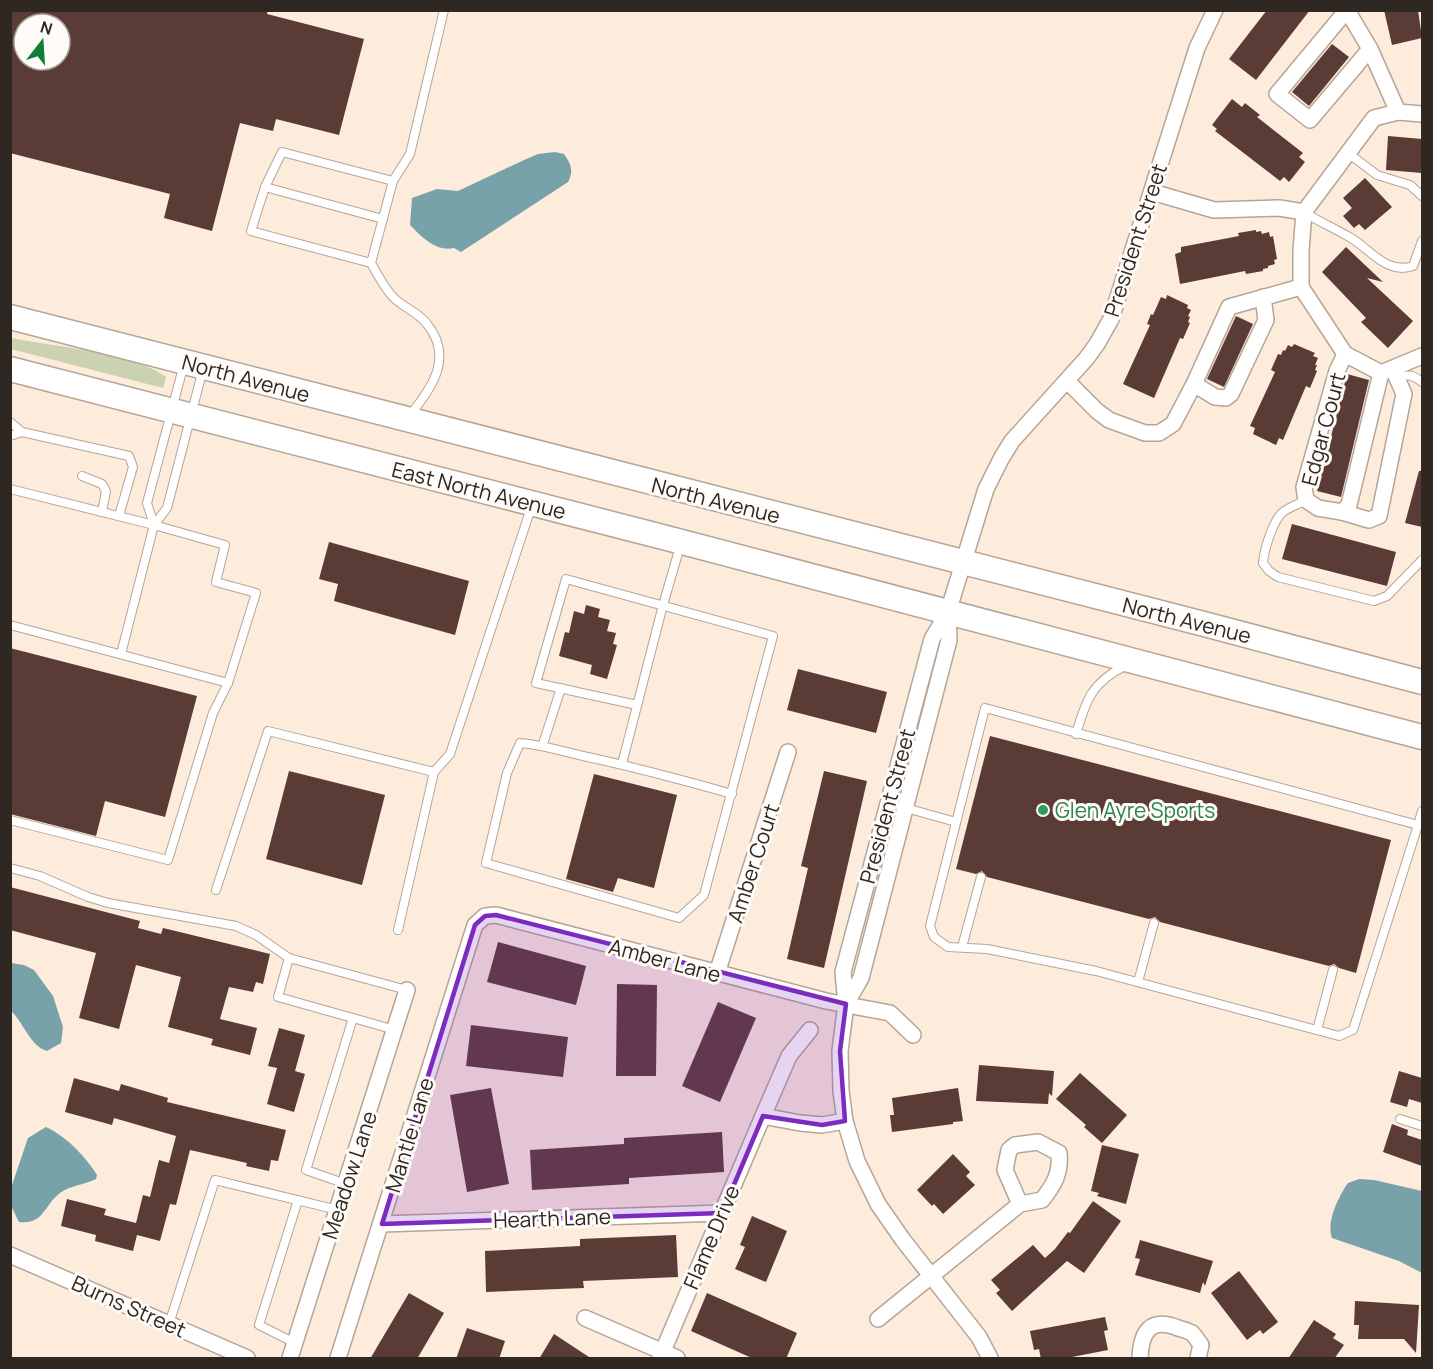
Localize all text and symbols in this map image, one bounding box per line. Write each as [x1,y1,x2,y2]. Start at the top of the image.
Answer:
north arrow [12,12,72,72]
text: N [38,15,55,40]
street label: President Street [1097,160,1173,320]
street label: North Avenue [179,347,313,409]
street label: Edgar Court [1294,369,1352,489]
street label: East North Avenue [389,455,569,525]
street label: North Avenue [649,471,783,529]
street label: North Avenue [1120,591,1254,649]
street label: President Street [853,725,921,887]
place label: Glen Ayre Sports [1055,796,1215,824]
street label: Amber Court [721,800,785,926]
marker: Glen Ayre Sports [1036,803,1050,817]
street label: Amber Lane [606,932,724,988]
street label: Mantle Lane [378,1074,440,1196]
street label: Meadow Lane [315,1107,383,1243]
street label: Flame Drive [677,1181,745,1293]
street label: Hearth Lane [493,1202,611,1234]
street label: Burns Street [67,1268,191,1344]

